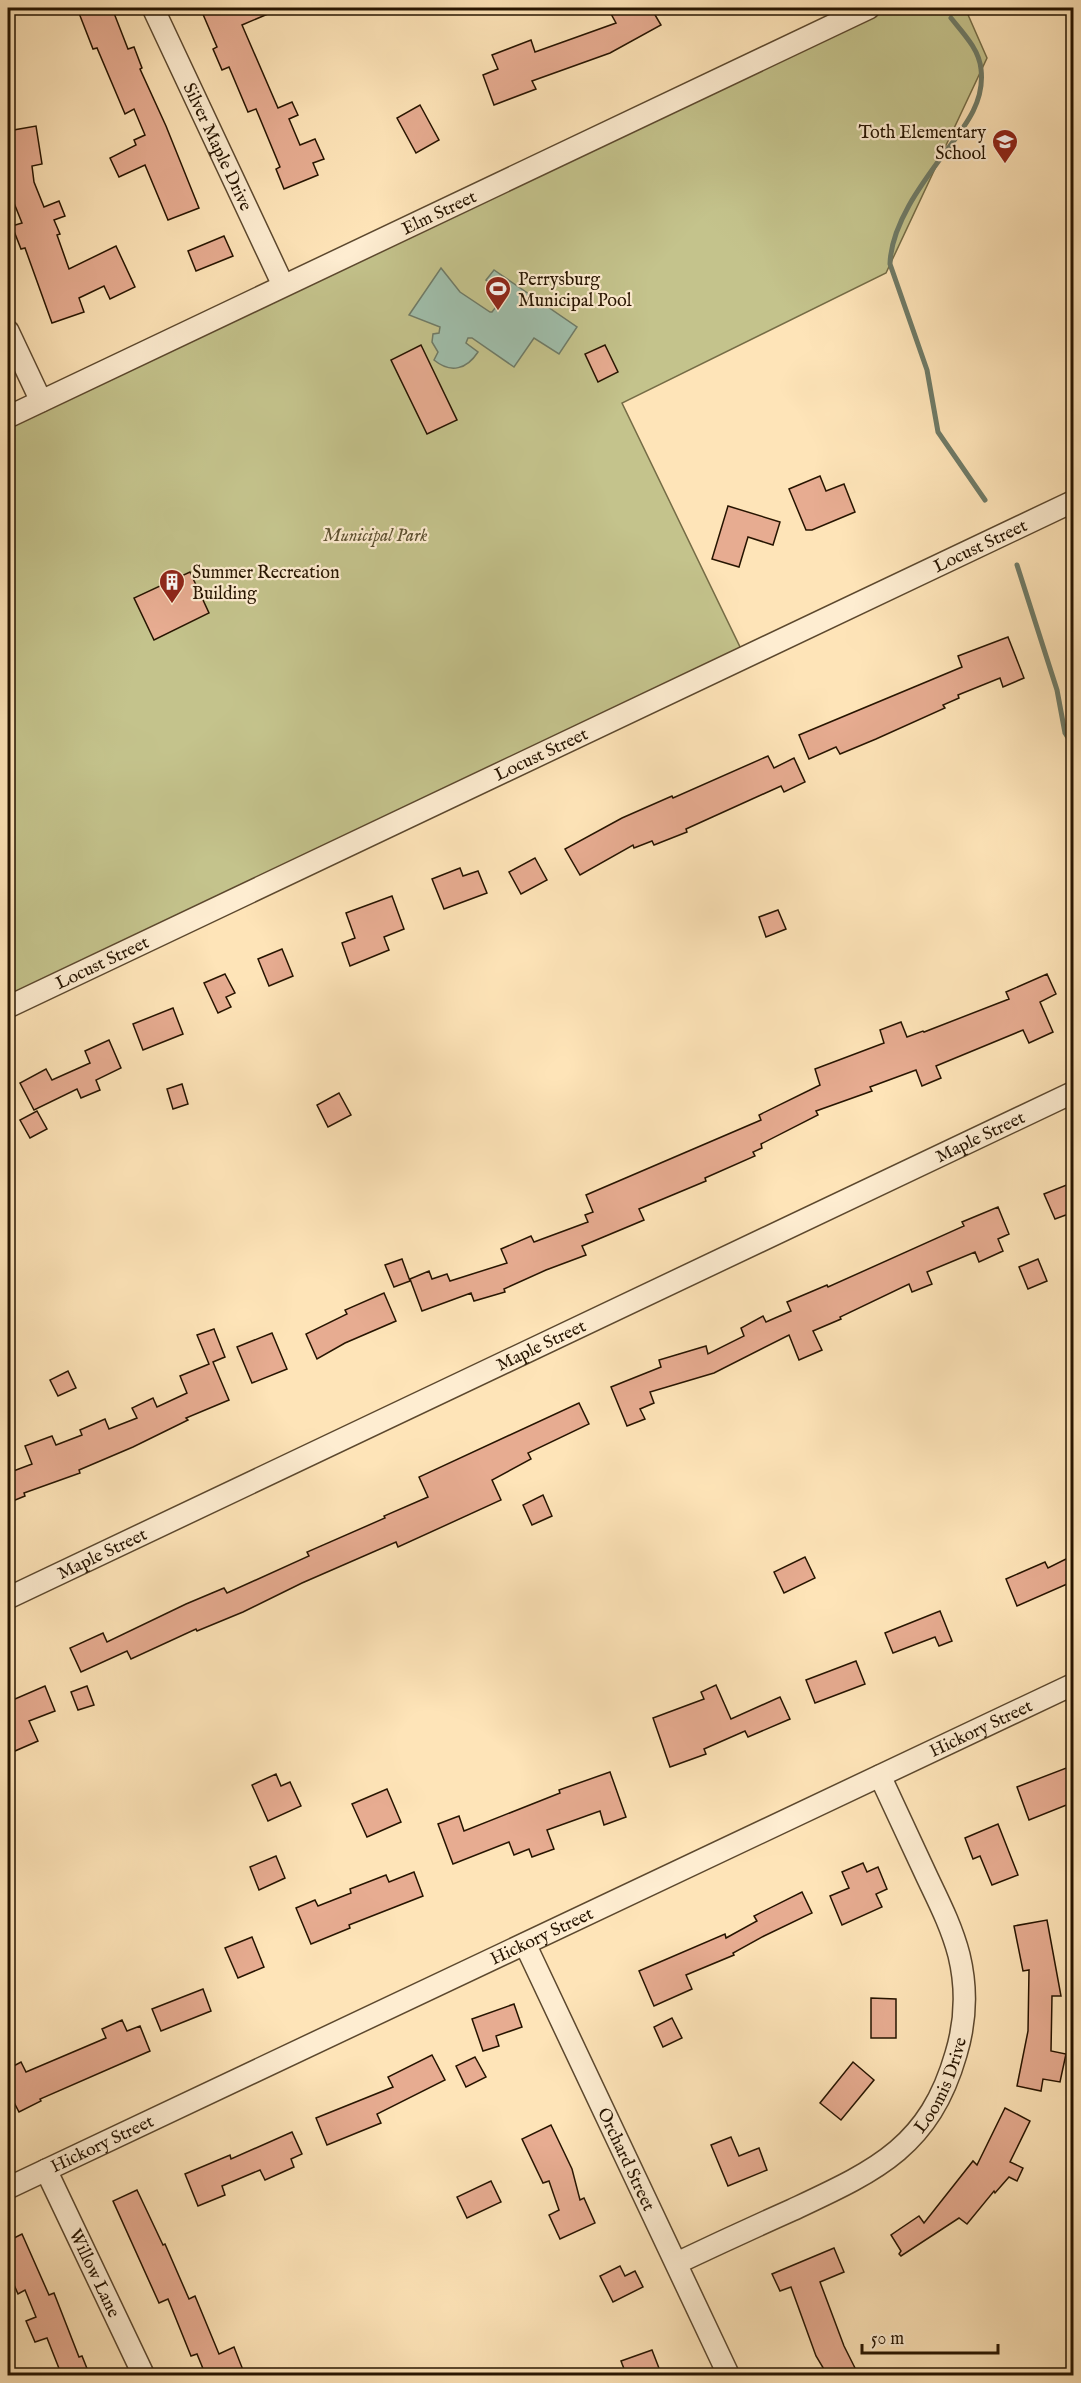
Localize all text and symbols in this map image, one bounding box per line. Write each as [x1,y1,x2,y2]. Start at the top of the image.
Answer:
street label: Silver Maple Drive [177,79,257,215]
place label: Toth Elementary School [858,122,986,166]
school or university icon: Toth Elementary School [990,127,1020,165]
street label: Elm Street [398,186,481,241]
place label: Perrysburg Municipal Pool [518,269,632,313]
sports icon: Perrysburg Municipal Pool [483,274,513,312]
street label: Locust Street [930,515,1031,579]
park label: Municipal Park [323,525,427,548]
place label: Summer Recreation Building [192,562,340,606]
building icon: Summer Recreation Building [157,567,187,605]
street label: Locust Street [491,723,592,787]
street label: Locust Street [52,932,153,996]
street label: Maple Street [932,1107,1029,1169]
street label: Maple Street [493,1315,590,1377]
street label: Maple Street [54,1524,151,1586]
street label: Hickory Street [926,1695,1037,1764]
street label: Hickory Street [487,1903,597,1971]
street label: Loomis Drive [910,2035,973,2139]
street label: Orchard Street [591,2105,659,2215]
street label: Hickory Street [47,2111,158,2179]
street label: Willow Lane [63,2226,125,2322]
scale bar [862,2317,998,2355]
text: 50 m [871,2328,904,2351]

